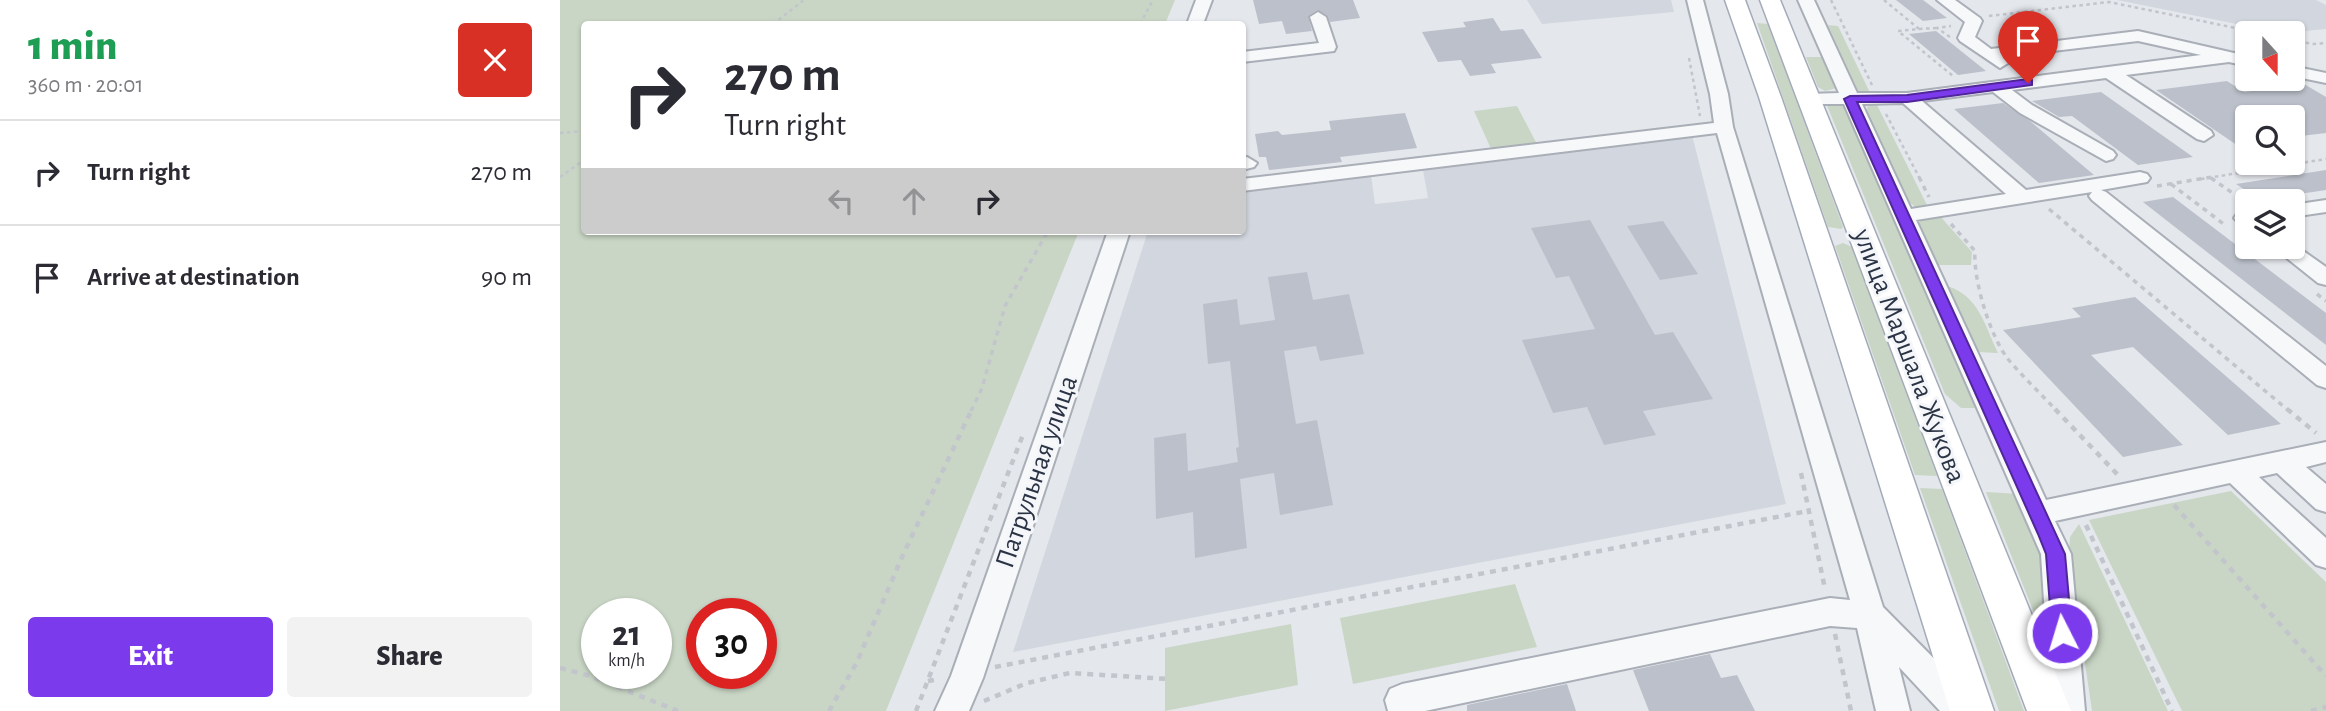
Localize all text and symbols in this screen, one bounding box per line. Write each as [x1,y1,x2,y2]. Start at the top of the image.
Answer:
pin [1998,11,2058,83]
north arrow [2235,21,2305,91]
map controls [2235,21,2305,259]
icon: arrive [2009,22,2047,60]
button: close [458,23,532,97]
text: 1 min [28,25,117,67]
icon: right [609,49,700,140]
text: 270 m [724,51,841,100]
text: 360 m · 20:01 [28,74,143,97]
button: search [2235,105,2305,175]
text: Turn right [724,109,846,141]
icon: right [28,154,66,192]
text: Turn right [87,159,190,185]
text: 270 m [471,159,532,185]
icon: left [822,182,860,220]
icon: ahead [895,182,933,220]
icon: right [968,182,1006,220]
button: layers [2235,189,2305,259]
street label: улица Маршала Жукова [1847,224,1970,487]
icon: arrive [28,259,66,297]
text: Arrive at destination [87,264,300,290]
text: 90 m [481,264,532,290]
street label: Патрульная улица [991,372,1083,572]
position arrow [2025,596,2099,670]
speed limit sign: 30 [686,598,777,689]
button: Exit [28,617,273,697]
button: Share [287,617,532,697]
text: 21 [612,617,641,652]
text: km/h [608,652,645,670]

